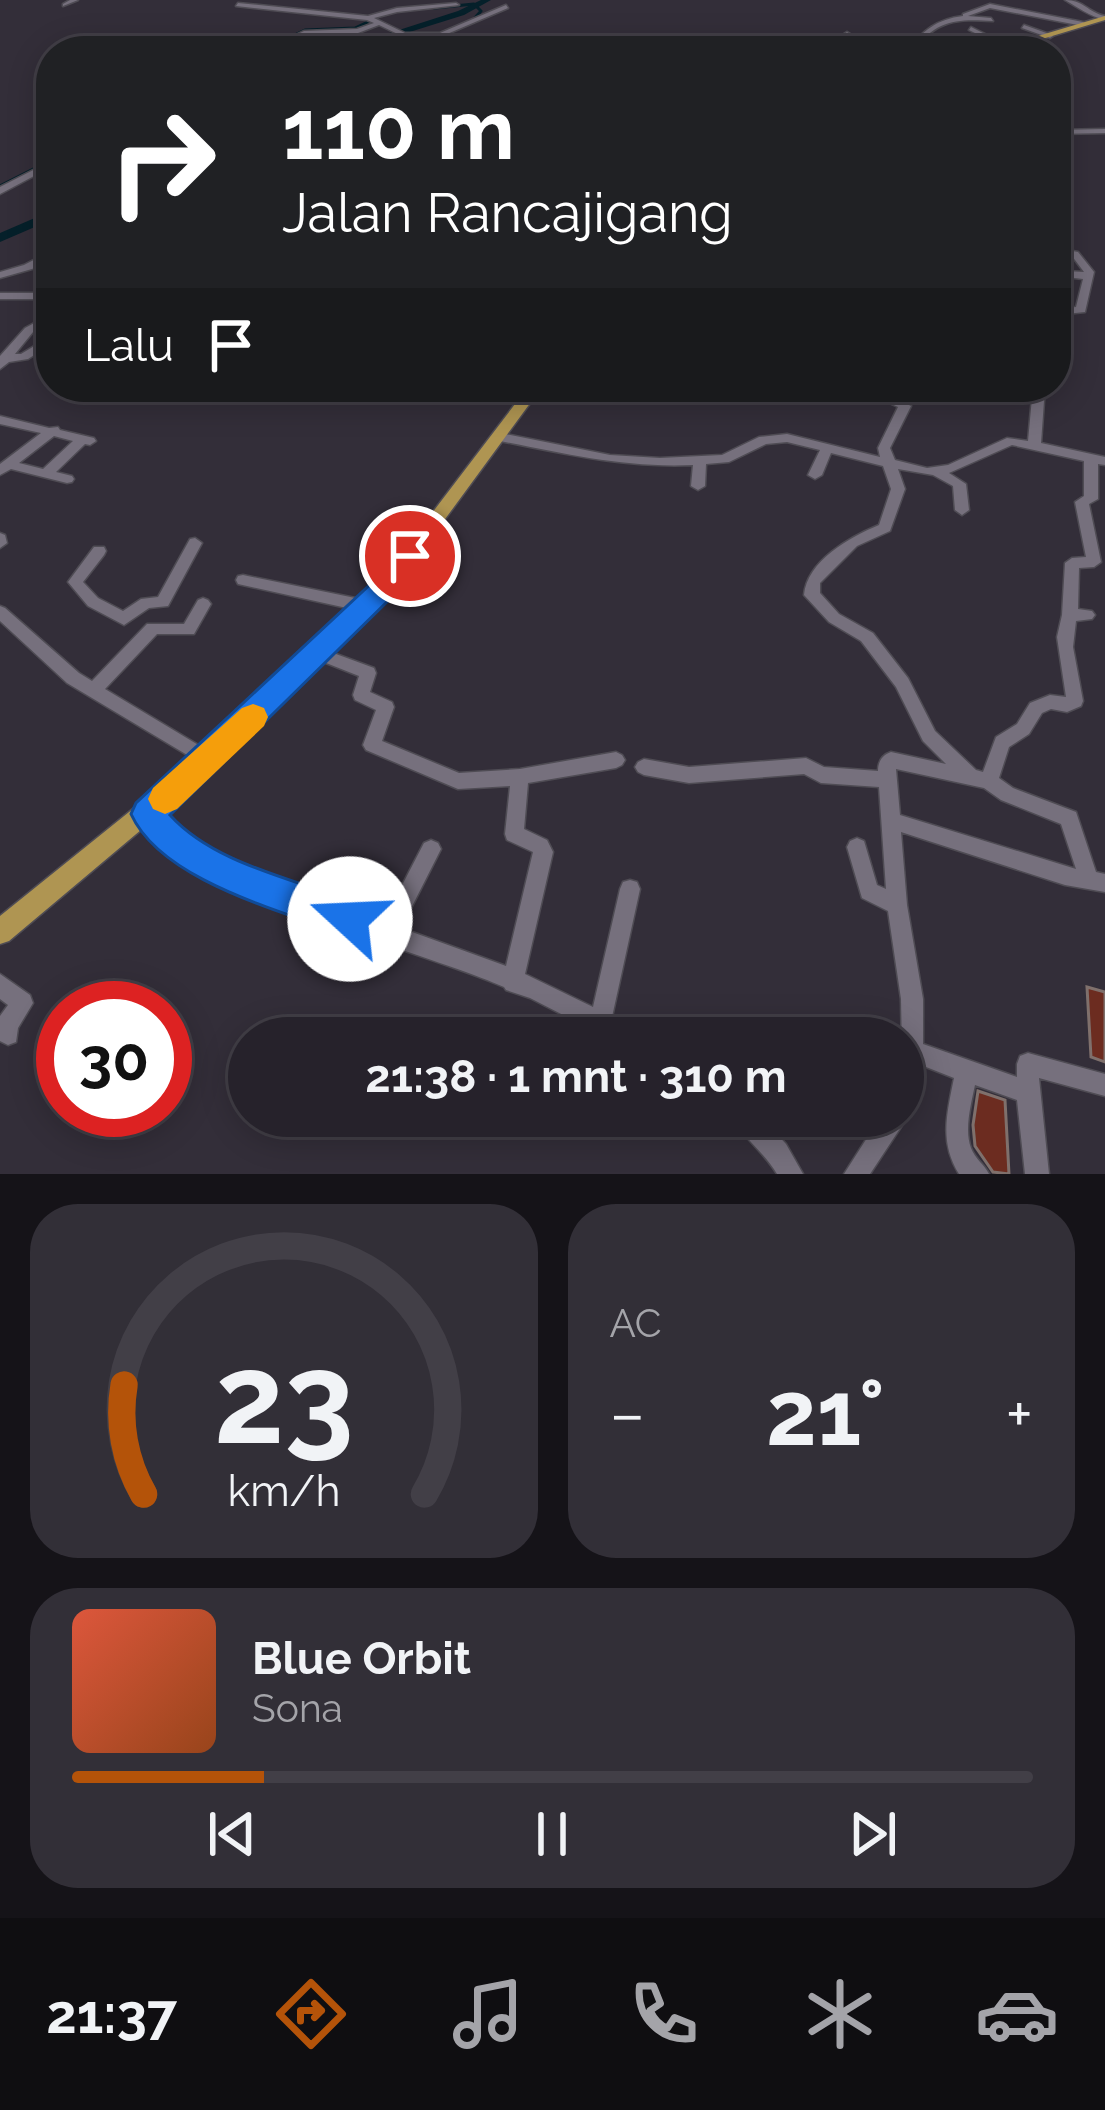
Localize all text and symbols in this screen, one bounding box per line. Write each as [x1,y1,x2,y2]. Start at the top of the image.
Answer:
text: 110 m [282,80,515,179]
icon: right [84,84,240,240]
text: Jalan Rancajigang [282,181,733,245]
icon: arrive [198,312,264,378]
text: Lalu [84,319,174,372]
pin [359,505,461,607]
icon: arrive [377,523,443,589]
position arrow [287,856,413,982]
speed limit sign: 30 [36,981,192,1137]
text: 21:38 · 1 mnt · 310 m [365,1050,787,1103]
text: AC [610,1300,662,1346]
text: 23 [214,1326,354,1472]
text: 21° [766,1360,885,1466]
text: − [610,1375,645,1452]
text: + [1006,1375,1033,1452]
text: km/h [227,1466,340,1516]
text: Blue Orbit [252,1632,471,1685]
text: Sona [252,1685,343,1731]
icon: previous [199,1801,265,1867]
icon: pause [519,1801,585,1867]
icon: next [840,1801,906,1867]
icon: directions [269,1972,353,2056]
icon: music [446,1972,530,2056]
icon: phone [622,1972,706,2056]
icon: climate [798,1972,882,2056]
icon: car [975,1972,1059,2056]
text: 21:37 [46,1982,177,2046]

